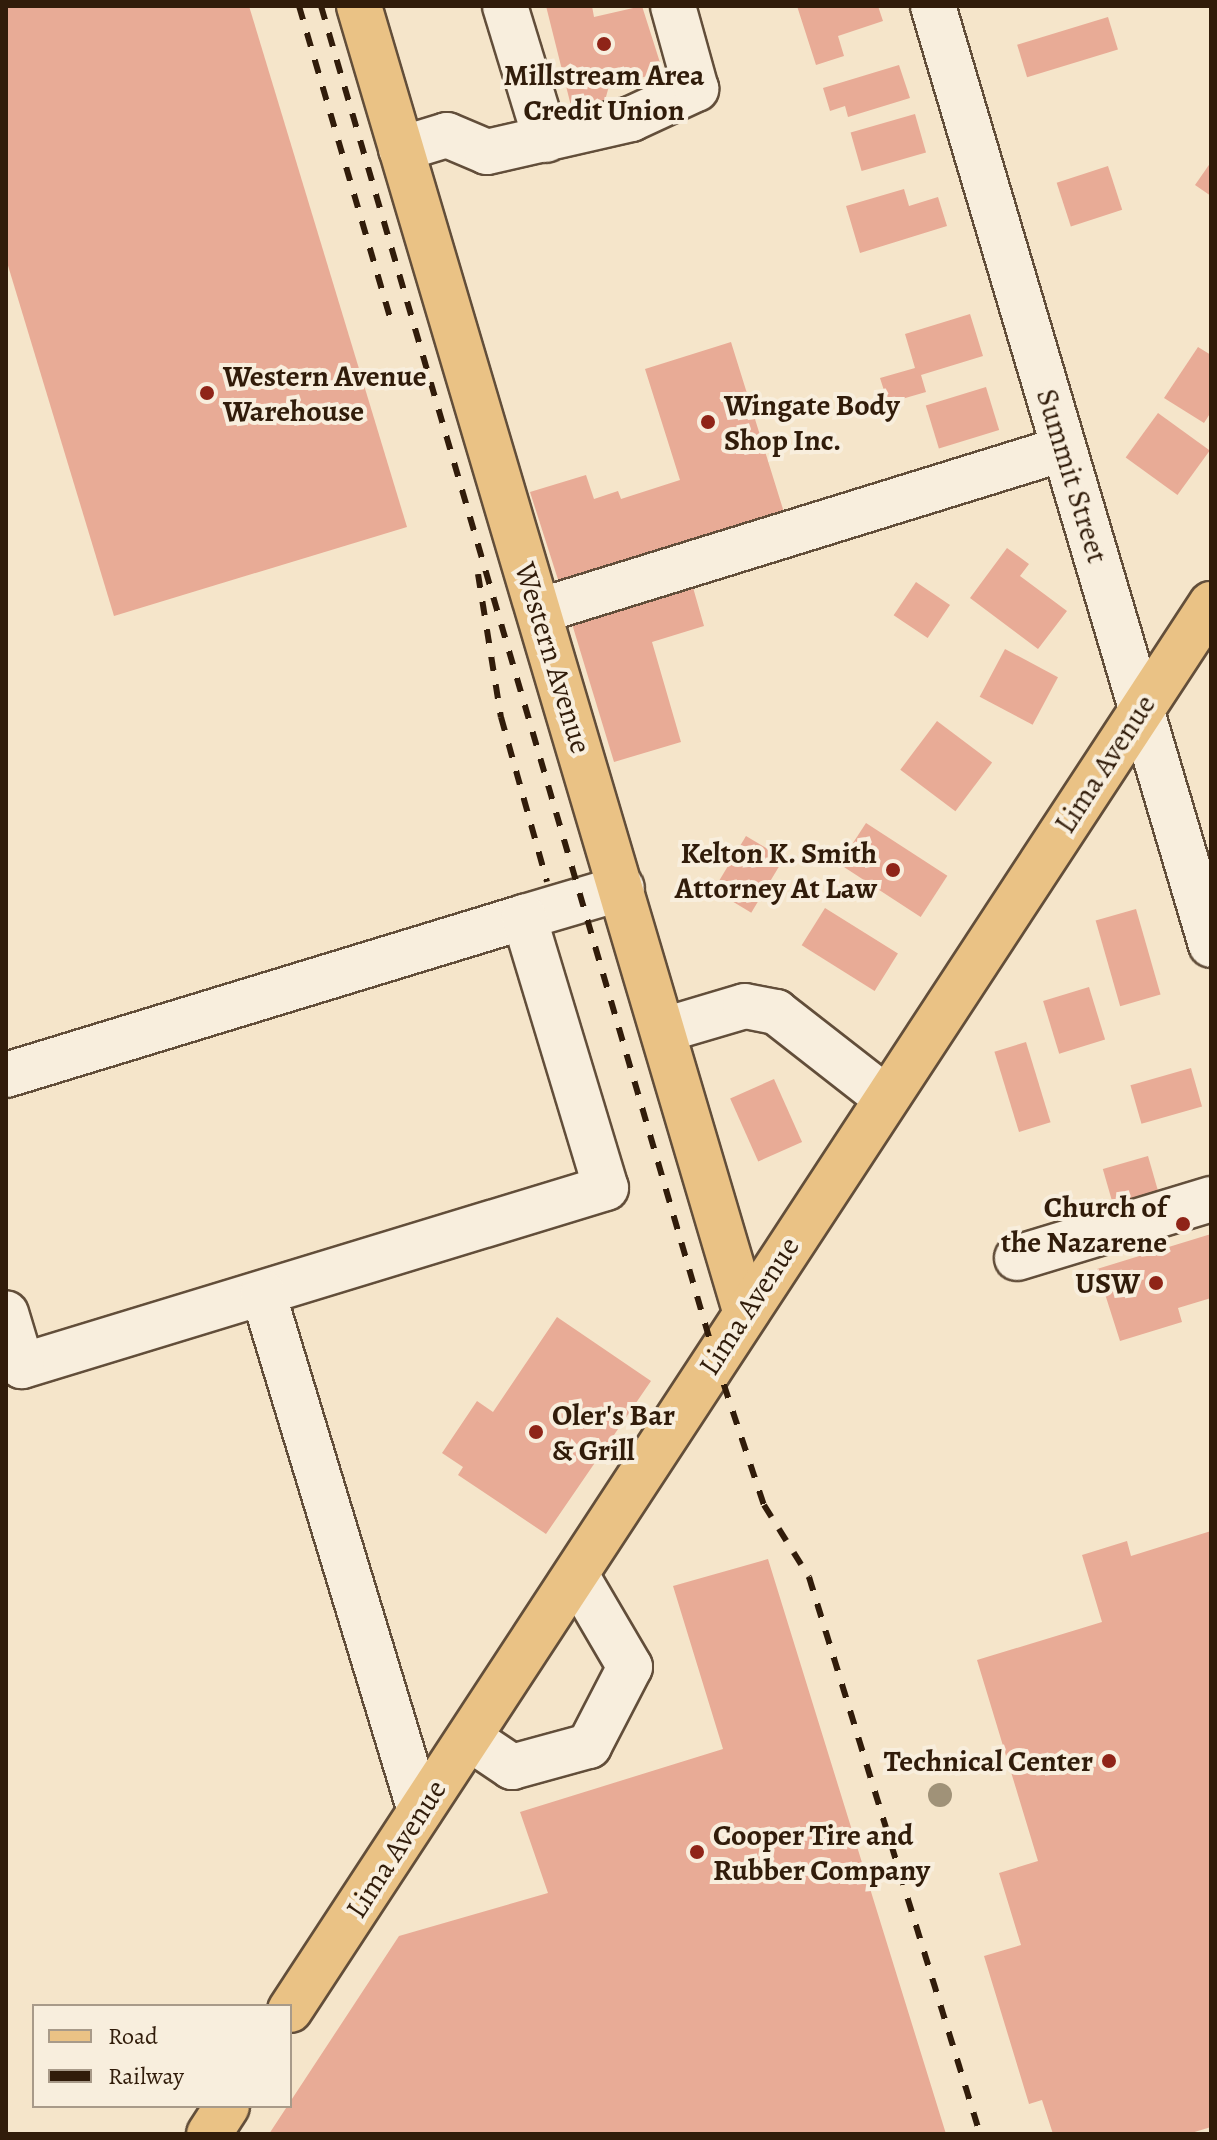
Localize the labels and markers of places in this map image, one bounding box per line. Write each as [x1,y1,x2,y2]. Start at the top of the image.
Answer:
marker: Millstream Area Credit Union [595,35,613,53]
place label: Millstream Area Credit Union [503,57,705,128]
place label: Western Avenue Warehouse [223,358,427,428]
marker: Western Avenue Warehouse [198,384,216,402]
place label: Wingate Body Shop Inc. [724,387,900,458]
marker: Wingate Body Shop Inc. [699,413,717,431]
place label: Kelton K. Smith Attorney At Law [675,835,877,906]
marker: Kelton K. Smith Attorney At Law [884,861,902,879]
place label: Church of the Nazarene [1001,1189,1167,1260]
marker: Church of the Nazarene [1174,1215,1192,1233]
place label: USW [1075,1265,1140,1301]
marker: USW [1147,1274,1165,1292]
place label: Oler's Bar & Grill [552,1397,675,1468]
marker: Oler's Bar & Grill [527,1423,545,1441]
place label: Technical Center [884,1743,1093,1779]
marker: Technical Center [1100,1752,1118,1770]
place label: Cooper Tire and Rubber Company [713,1817,930,1888]
marker: Cooper Tire and Rubber Company [688,1843,706,1861]

